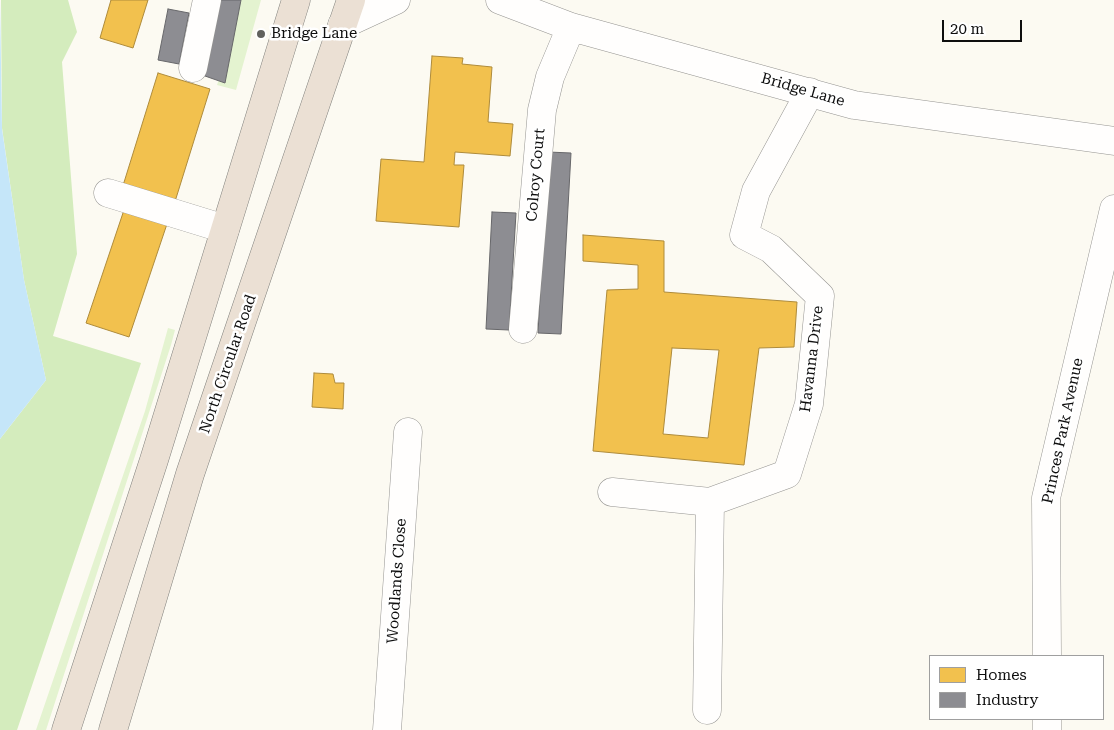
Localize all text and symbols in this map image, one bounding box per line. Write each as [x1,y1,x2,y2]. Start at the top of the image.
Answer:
scale bar [944,10,1024,42]
text: 20 m [950,20,984,38]
place label: Bridge Lane [271,25,357,43]
marker: Bridge Lane [255,28,267,40]
street label: Bridge Lane [759,69,847,111]
street label: Colroy Court [523,128,549,222]
street label: North Circular Road [196,292,260,436]
street label: Havanna Drive [797,305,827,413]
street label: Princes Park Avenue [1039,357,1087,505]
street label: Woodlands Close [384,518,410,644]
legend [929,655,1104,720]
text: Homes [976,666,1027,684]
text: Industry [976,691,1038,709]

